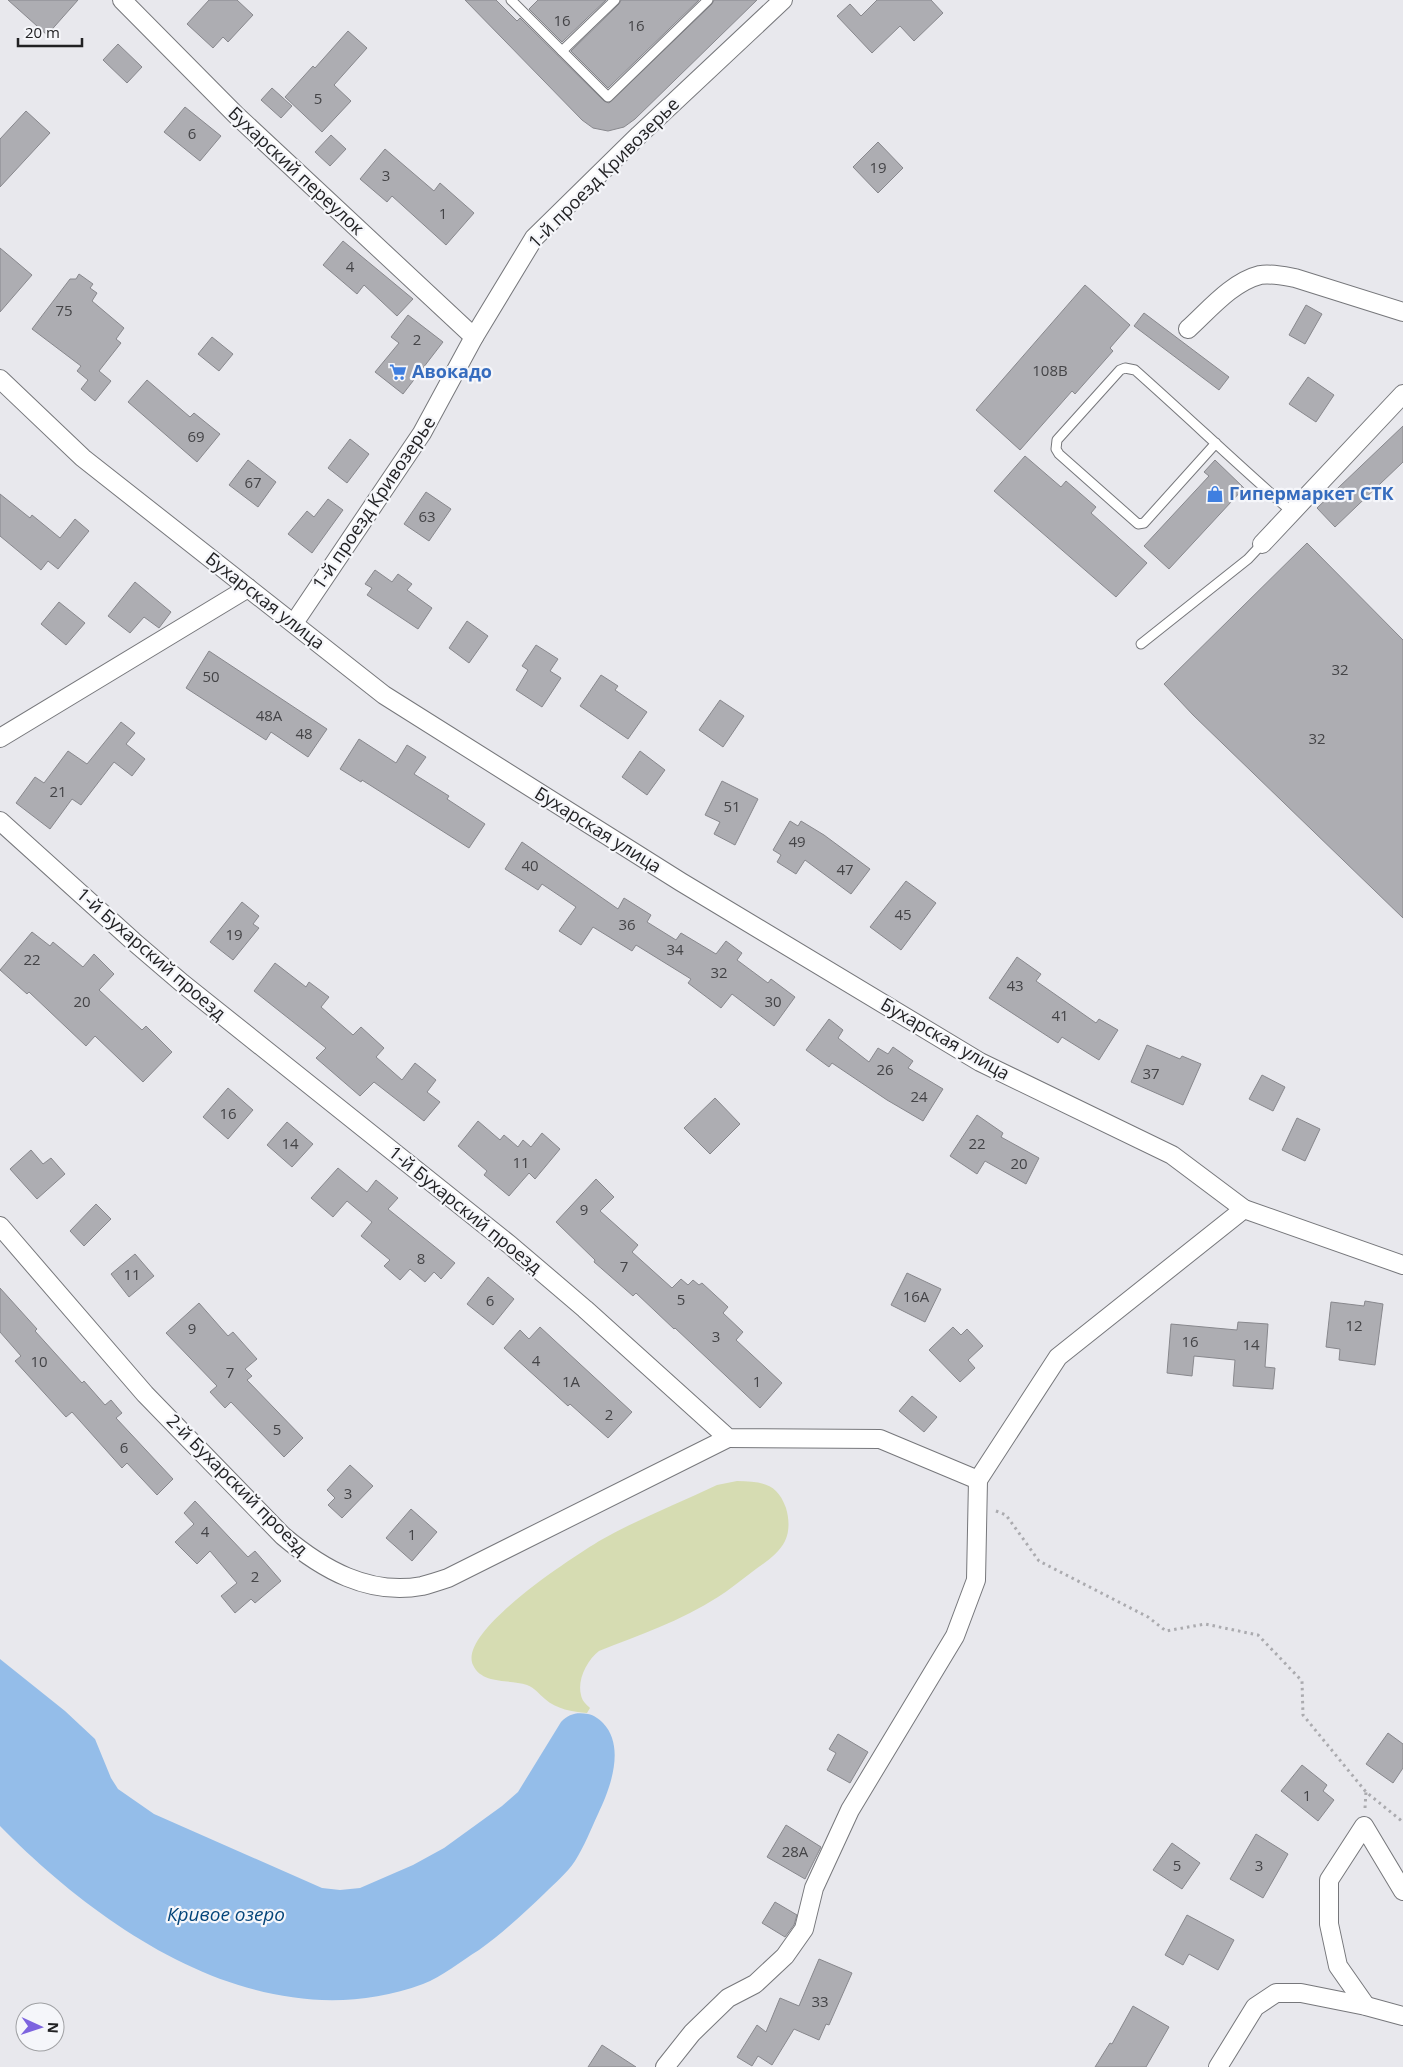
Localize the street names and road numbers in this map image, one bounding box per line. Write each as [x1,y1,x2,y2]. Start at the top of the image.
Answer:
street label: 1-й проезд Кривозерье [523,92,684,253]
street label: Бухарский переулок [223,101,370,240]
street label: 1-й проезд Кривозерье [306,411,440,594]
street label: Бухарская улица [201,546,330,654]
street label: Бухарская улица [531,781,666,878]
street label: 1-й Бухарский проезд [72,882,231,1025]
street label: Бухарская улица [877,991,1014,1085]
street label: 1-й Бухарский проезд [384,1140,547,1278]
street label: 2-й Бухарский проезд [162,1409,313,1560]

